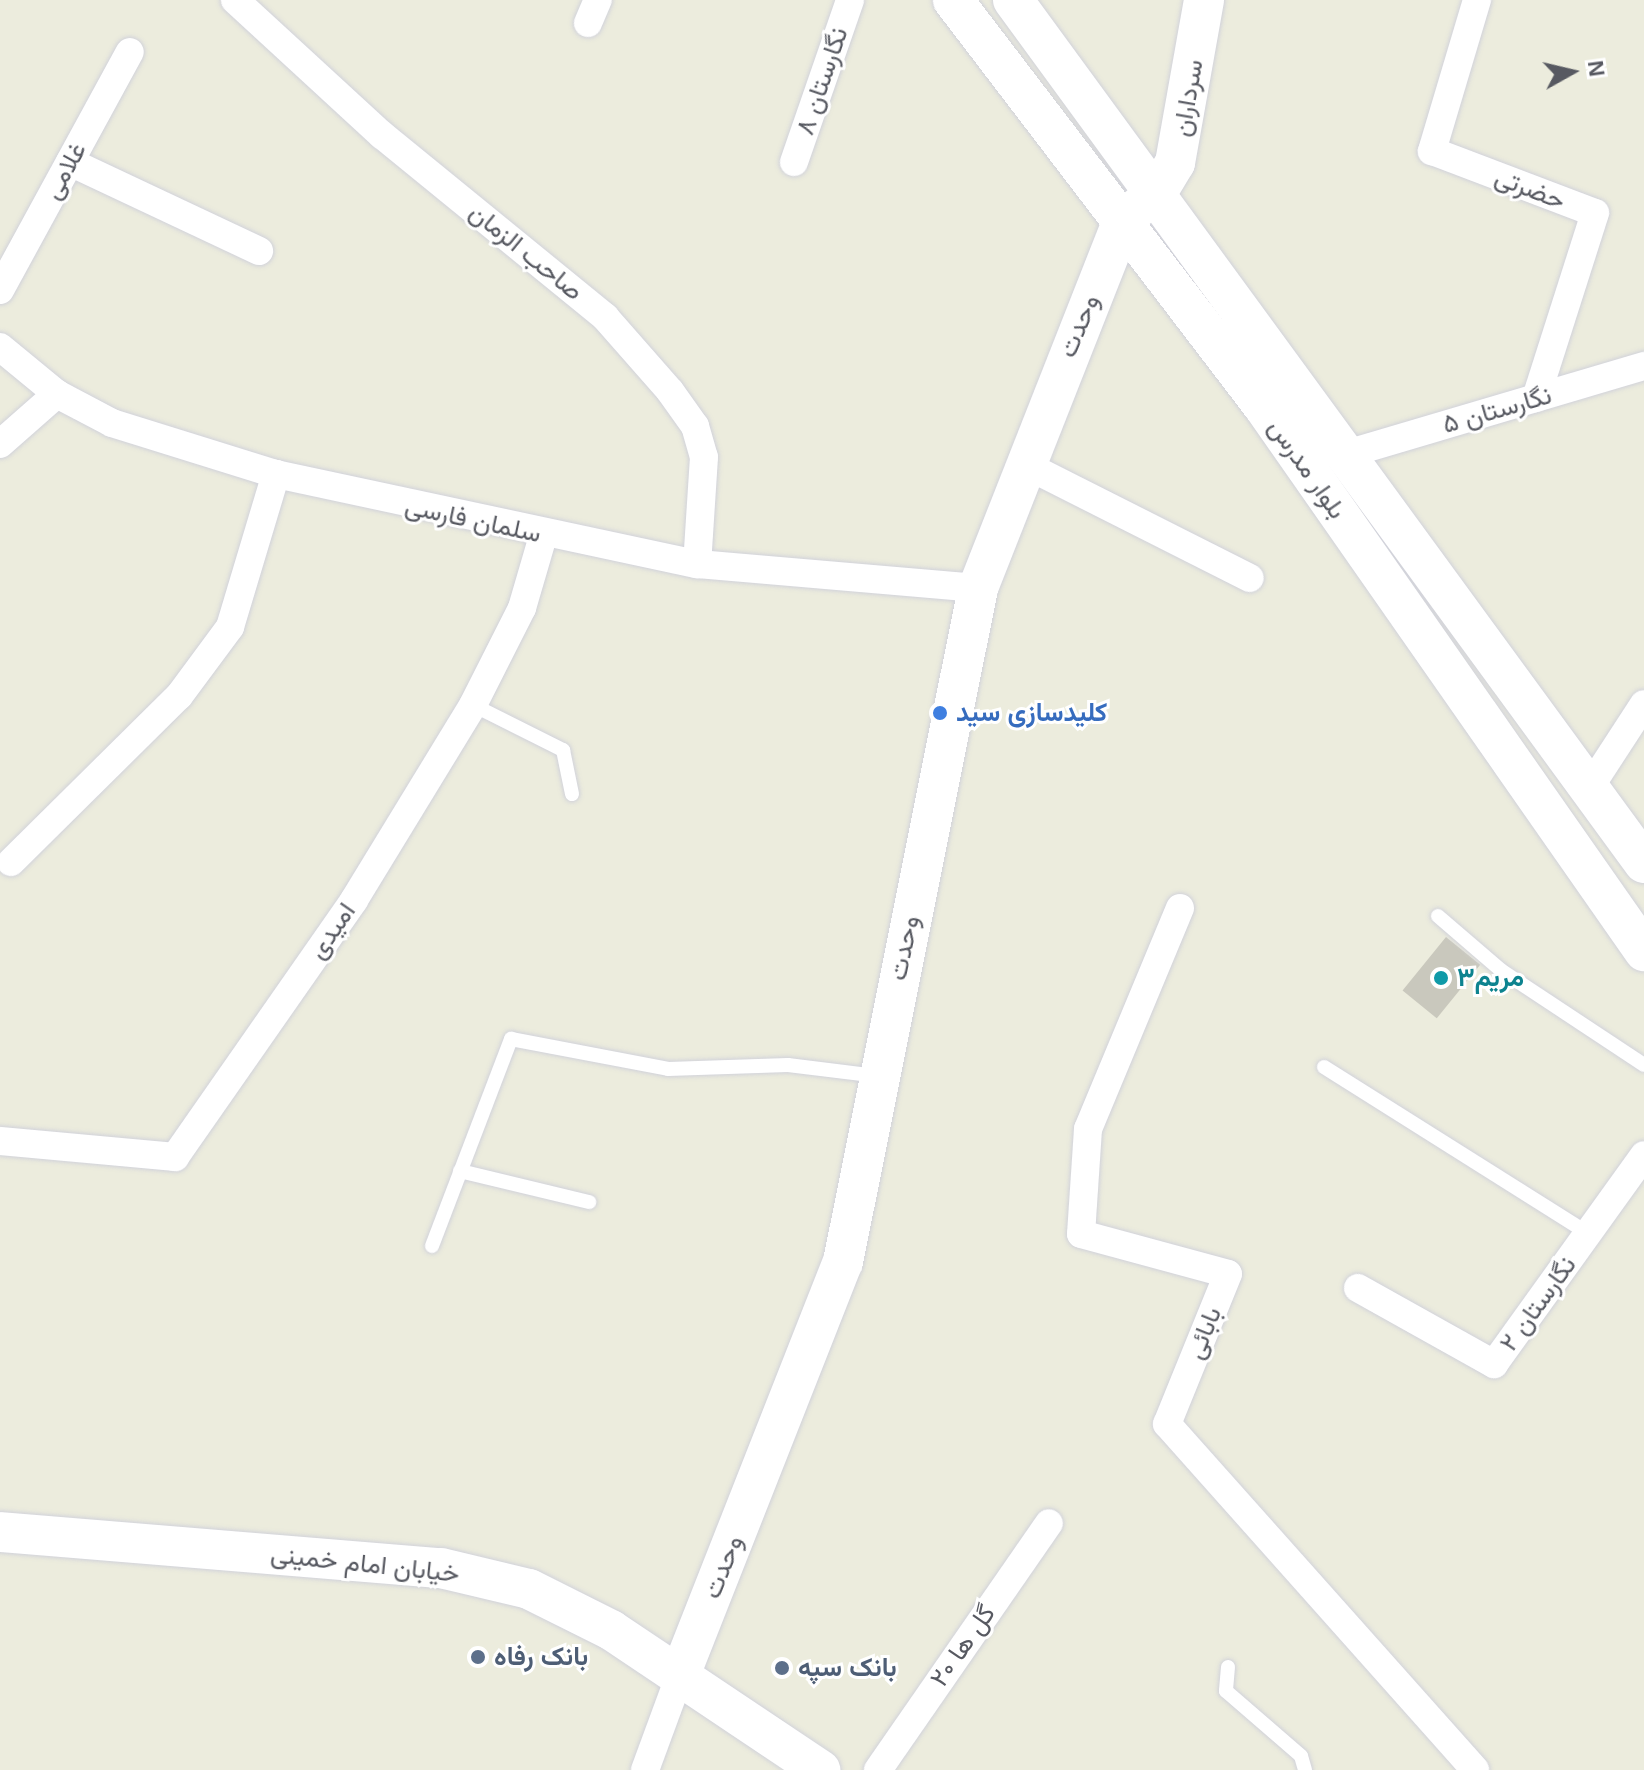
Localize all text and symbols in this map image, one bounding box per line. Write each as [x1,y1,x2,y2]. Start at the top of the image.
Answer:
street label: نگارستان ۸ [789,23,855,139]
north arrow [1532,32,1612,112]
street label: سرداران [1166,57,1210,139]
text: N [1583,59,1610,78]
street label: غلامی [37,137,93,205]
street label: حضرتی [1490,161,1570,217]
street label: صاحب الزمان [463,197,589,307]
street label: وحدت [1052,290,1106,362]
street label: نگارستان ۵ [1439,380,1555,440]
street label: بلوار مدرس [1261,413,1353,525]
street label: سلمان فارسی [402,490,544,550]
place label: کلیدسازی سید [956,697,1107,729]
marker: کلیدسازی سید [931,704,949,722]
street label: امیدی [302,897,362,965]
street label: وحدت [882,913,926,983]
place label: مریم۳ [1457,962,1524,994]
marker: مریم۳ [1432,969,1450,987]
street label: نگارستان ۲ [1493,1250,1583,1358]
street label: بابائی [1179,1302,1229,1364]
street label: وحدت [696,1531,750,1603]
street label: خیابان امام خمینی [269,1539,461,1589]
street label: گل ها ۲۰ [924,1599,1002,1693]
place label: بانک رفاه [494,1641,588,1673]
marker: بانک رفاه [469,1648,487,1666]
place label: بانک سپه [798,1652,897,1684]
marker: بانک سپه [773,1659,791,1677]

